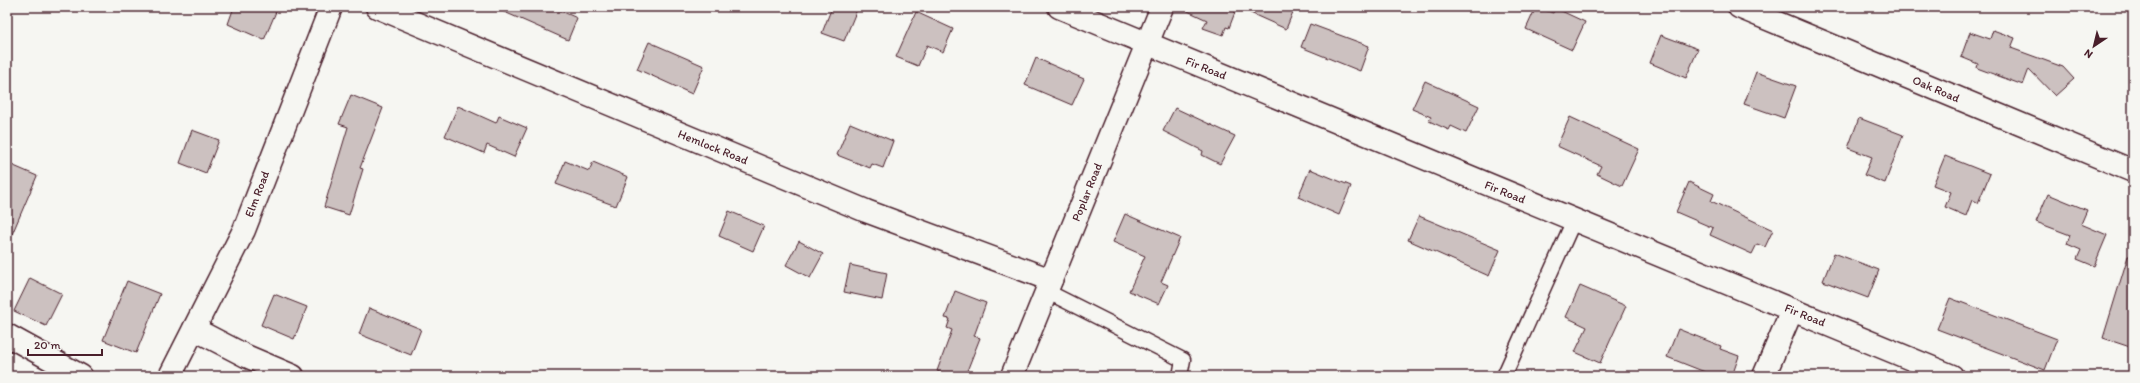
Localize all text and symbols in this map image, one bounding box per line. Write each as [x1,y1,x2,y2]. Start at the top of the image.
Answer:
north arrow [2074,26,2114,66]
text: N [2082,46,2095,61]
street label: Fir Road [1183,53,1229,83]
street label: Oak Road [1910,73,1962,105]
street label: Hemlock Road [676,127,751,168]
street label: Poplar Road [1069,160,1105,223]
street label: Elm Road [242,169,272,219]
street label: Fir Road [1482,177,1528,207]
street label: Fir Road [1782,300,1828,330]
scale bar [28,331,102,357]
text: 20 m [34,338,61,352]

